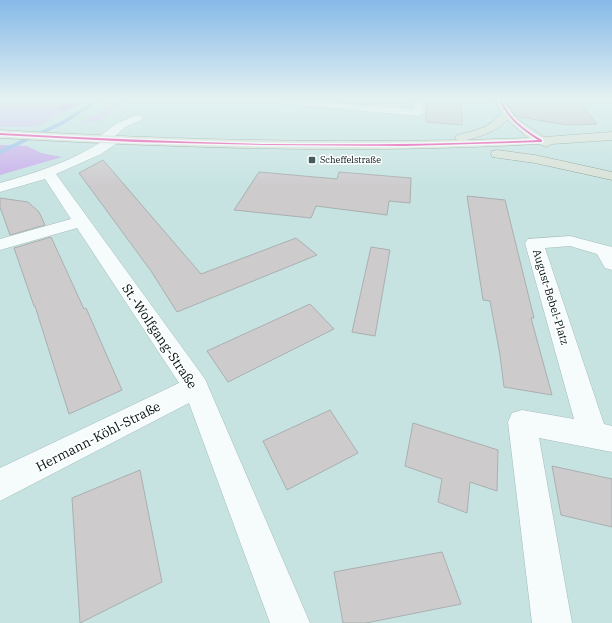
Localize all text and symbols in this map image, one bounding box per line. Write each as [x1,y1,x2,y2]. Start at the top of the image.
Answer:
place label: Scheffelstraße [320,154,381,165]
marker: Scheffelstraße [307,155,317,165]
street label: August-Bebel-Platz [530,248,572,347]
street label: St.-Wolfgang-Straße [118,281,201,392]
street label: Hermann-Köhl-Straße [33,398,163,475]

